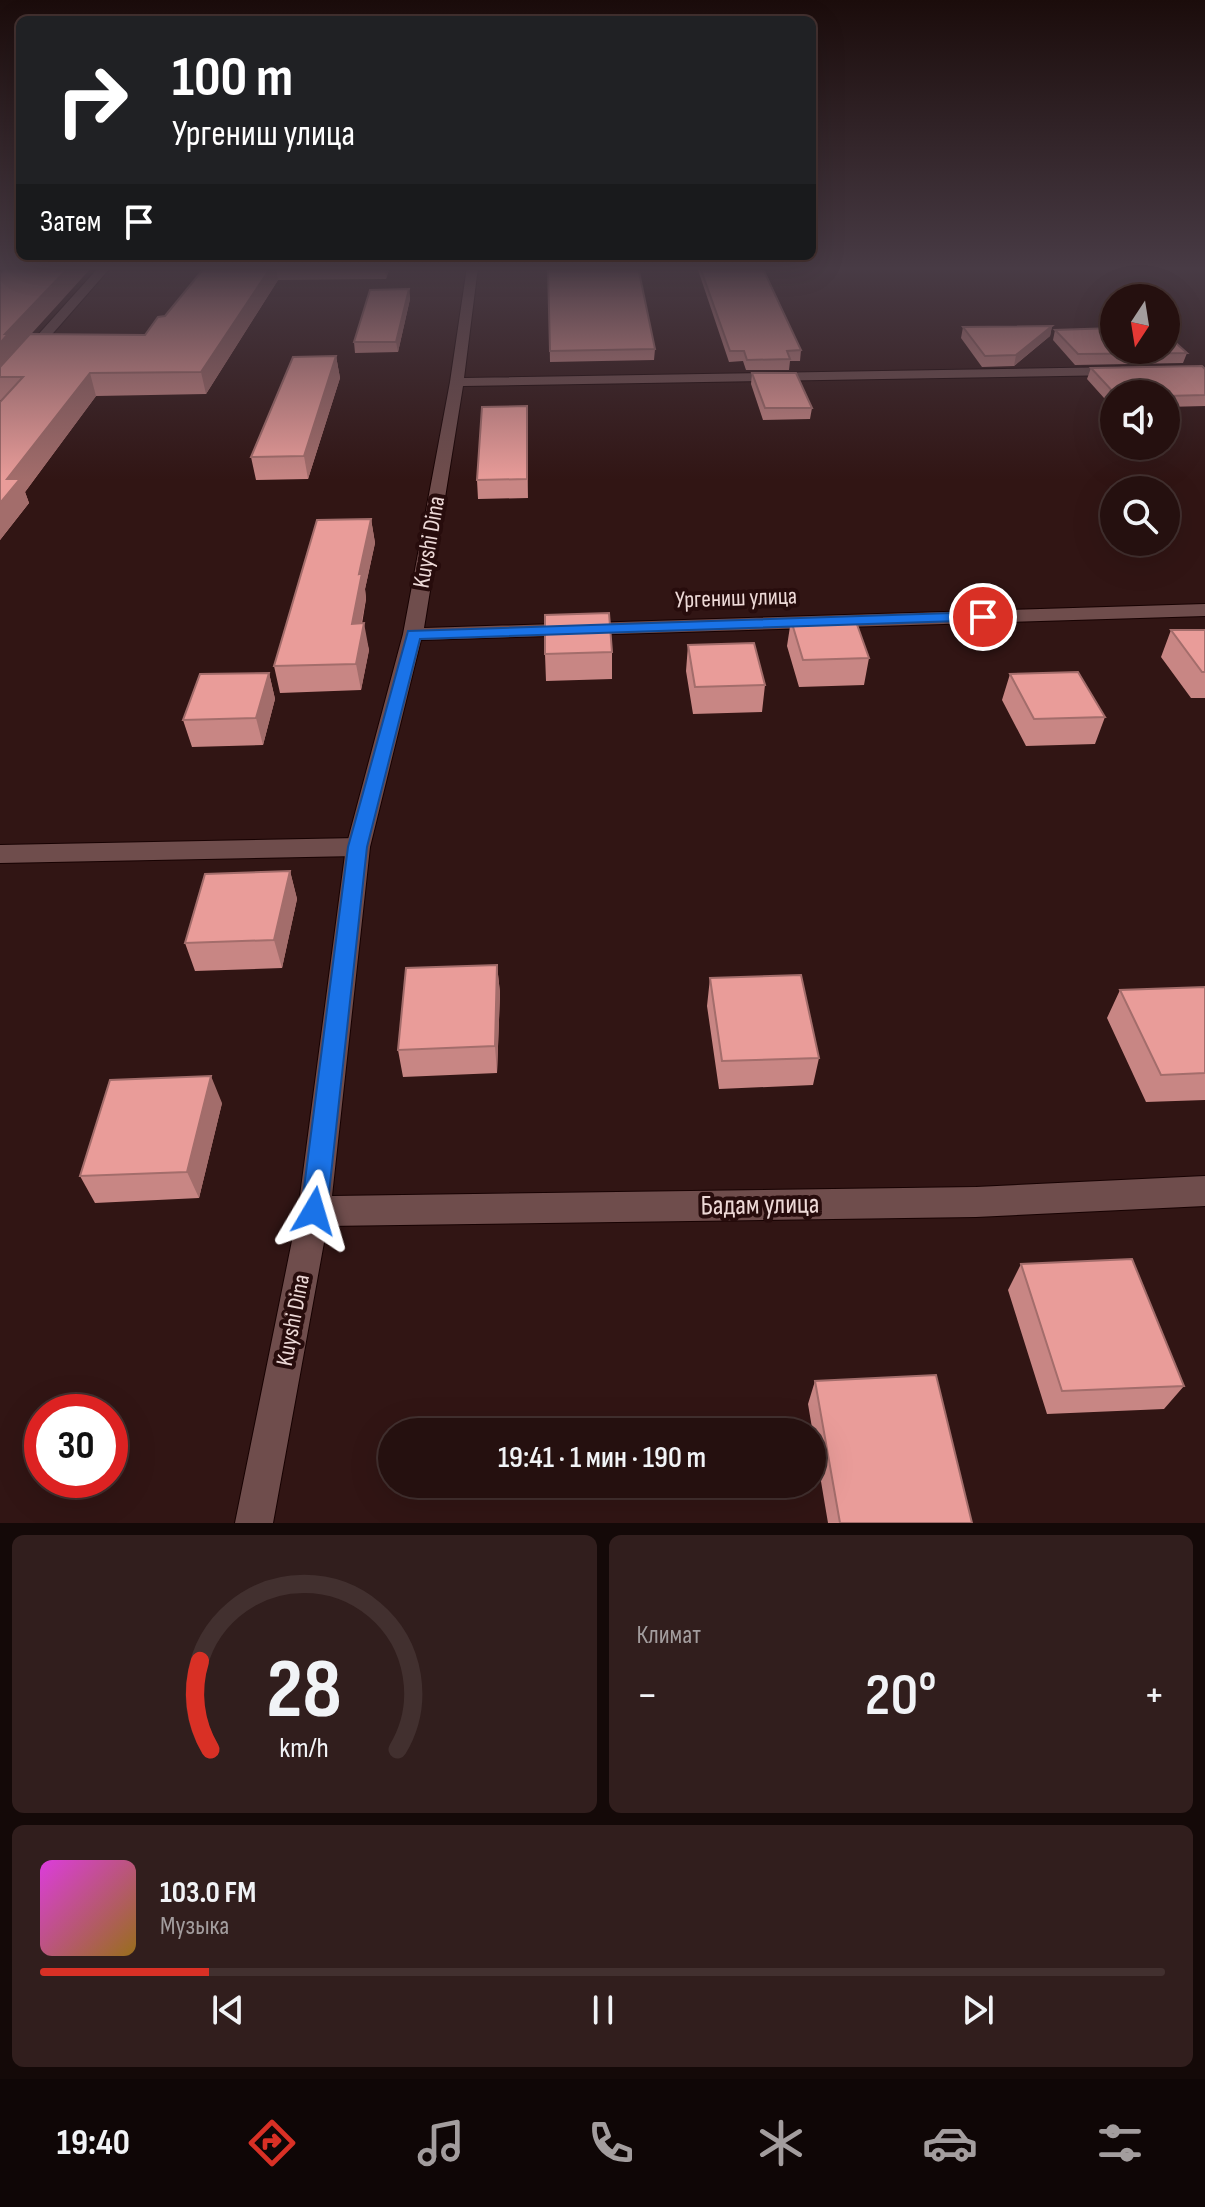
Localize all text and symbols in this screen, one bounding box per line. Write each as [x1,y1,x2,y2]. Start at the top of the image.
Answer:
text: 100 m [172,45,293,112]
icon: right [40,48,144,152]
text: Ургениш улица [172,113,355,156]
icon: arrive [117,200,161,244]
text: Затем [40,204,101,240]
north arrow [1100,284,1180,364]
map controls [1100,284,1180,556]
button: sound [1100,380,1180,460]
button: search [1100,476,1180,556]
street label: Kuyshi Dina [407,494,451,590]
street label: Ургениш улица [675,581,797,615]
pin [949,583,1017,651]
icon: arrive [961,595,1005,639]
position arrow [272,1169,356,1253]
street label: Бадам улица [700,1187,820,1223]
street label: Kuyshi Dina [270,1272,316,1368]
speed limit sign: 30 [24,1394,128,1498]
text: 19:41 · 1 мин · 190 m [498,1440,706,1476]
text: Климат [637,1620,701,1651]
text: 28 [266,1641,342,1741]
text: 20° [865,1660,937,1732]
text: − [637,1669,658,1722]
text: + [1143,1669,1165,1722]
text: km/h [280,1731,329,1766]
text: 103.0 FM [160,1875,256,1911]
text: Музыка [160,1911,229,1942]
icon: previous [206,1988,250,2032]
icon: pause [581,1988,625,2032]
icon: next [956,1988,1000,2032]
icon: directions [244,2115,300,2171]
icon: music [413,2115,469,2171]
icon: phone [583,2115,639,2171]
icon: climate [753,2115,809,2171]
icon: car [922,2115,978,2171]
icon: filters [1092,2115,1148,2171]
text: 19:40 [57,2122,130,2165]

